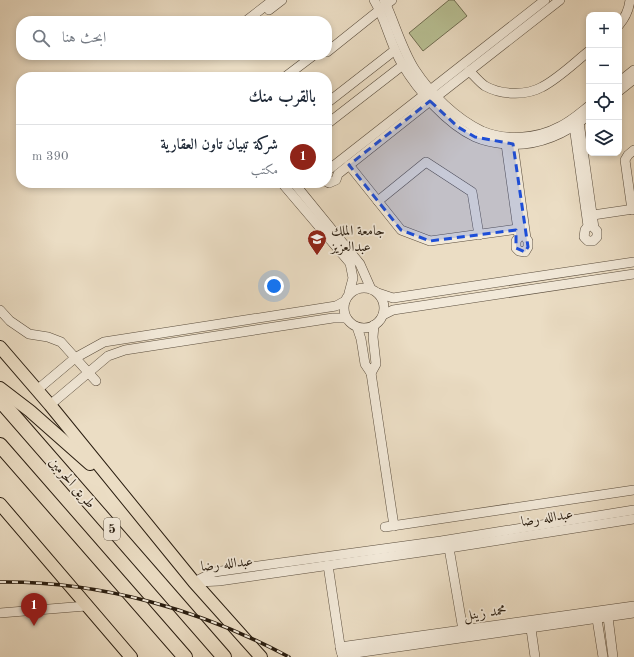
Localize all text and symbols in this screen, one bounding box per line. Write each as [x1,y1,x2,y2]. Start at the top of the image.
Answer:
map controls [586,12,622,156]
button: + [586,12,622,48]
search box [16,16,332,60]
icon: search [30,27,52,49]
text: ابحث هنا [62,31,106,46]
button: − [586,48,622,84]
button: locate [586,84,622,120]
text: بالقرب منك [248,89,316,106]
button: layers [586,120,622,156]
text: شركة تبيان تاون العقارية [160,138,278,153]
text: 390 m [32,150,69,163]
text: 1 [299,150,307,163]
text: مكتب [251,164,278,177]
place label: جامعة الملك عبدالعزيز [329,224,385,255]
school or university icon: جامعة الملك عبدالعزيز [306,228,328,256]
your location [264,276,284,296]
street label: طريق الحرمين [46,455,98,512]
street label: عبدالله رضا [520,507,574,530]
road number: 5 [104,518,120,540]
street label: عبدالله رضا [200,554,254,575]
pin: 1 [21,593,47,626]
street label: محمد زينل [463,603,508,626]

